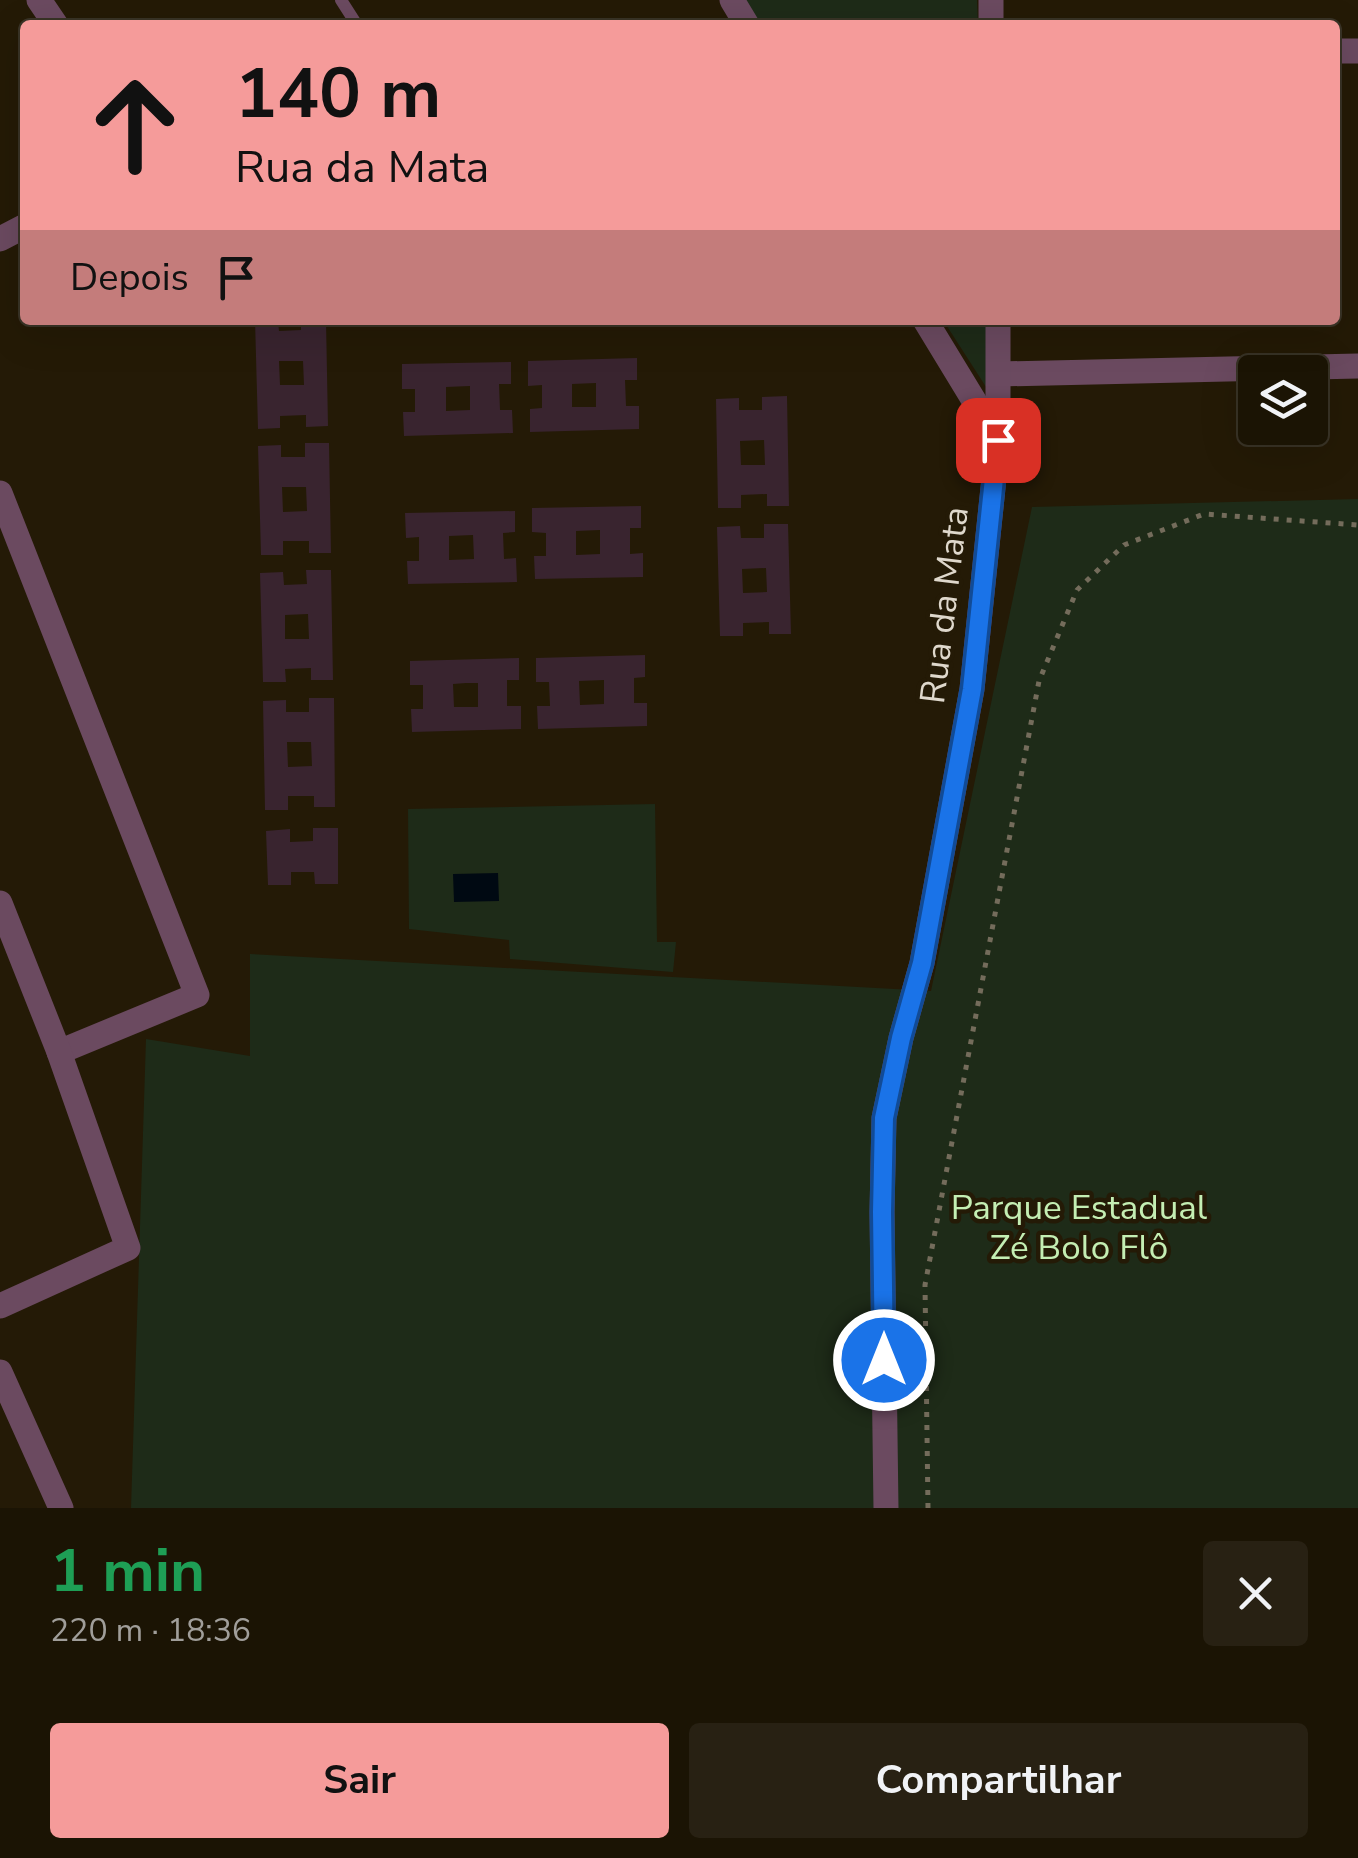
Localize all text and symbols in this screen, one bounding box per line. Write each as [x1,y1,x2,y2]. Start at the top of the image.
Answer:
text: 140 m [235,46,441,142]
icon: ahead [70,60,200,190]
text: Rua da Mata [235,137,489,198]
icon: arrive [209,250,264,305]
text: Depois [70,252,189,303]
map controls [1238,355,1328,445]
button: layers [1238,355,1328,445]
pin [956,398,1041,483]
icon: arrive [971,413,1026,468]
street label: Rua da Mata [909,504,980,706]
park label: Parque Estadual Zé Bolo Flô [951,1184,1208,1271]
position arrow [832,1308,936,1412]
text: 1 min [50,1530,205,1612]
button: close [1203,1541,1308,1646]
text: 220 m · 18:36 [50,1609,251,1652]
button: Sair [50,1723,669,1838]
button: Compartilhar [689,1723,1308,1838]

